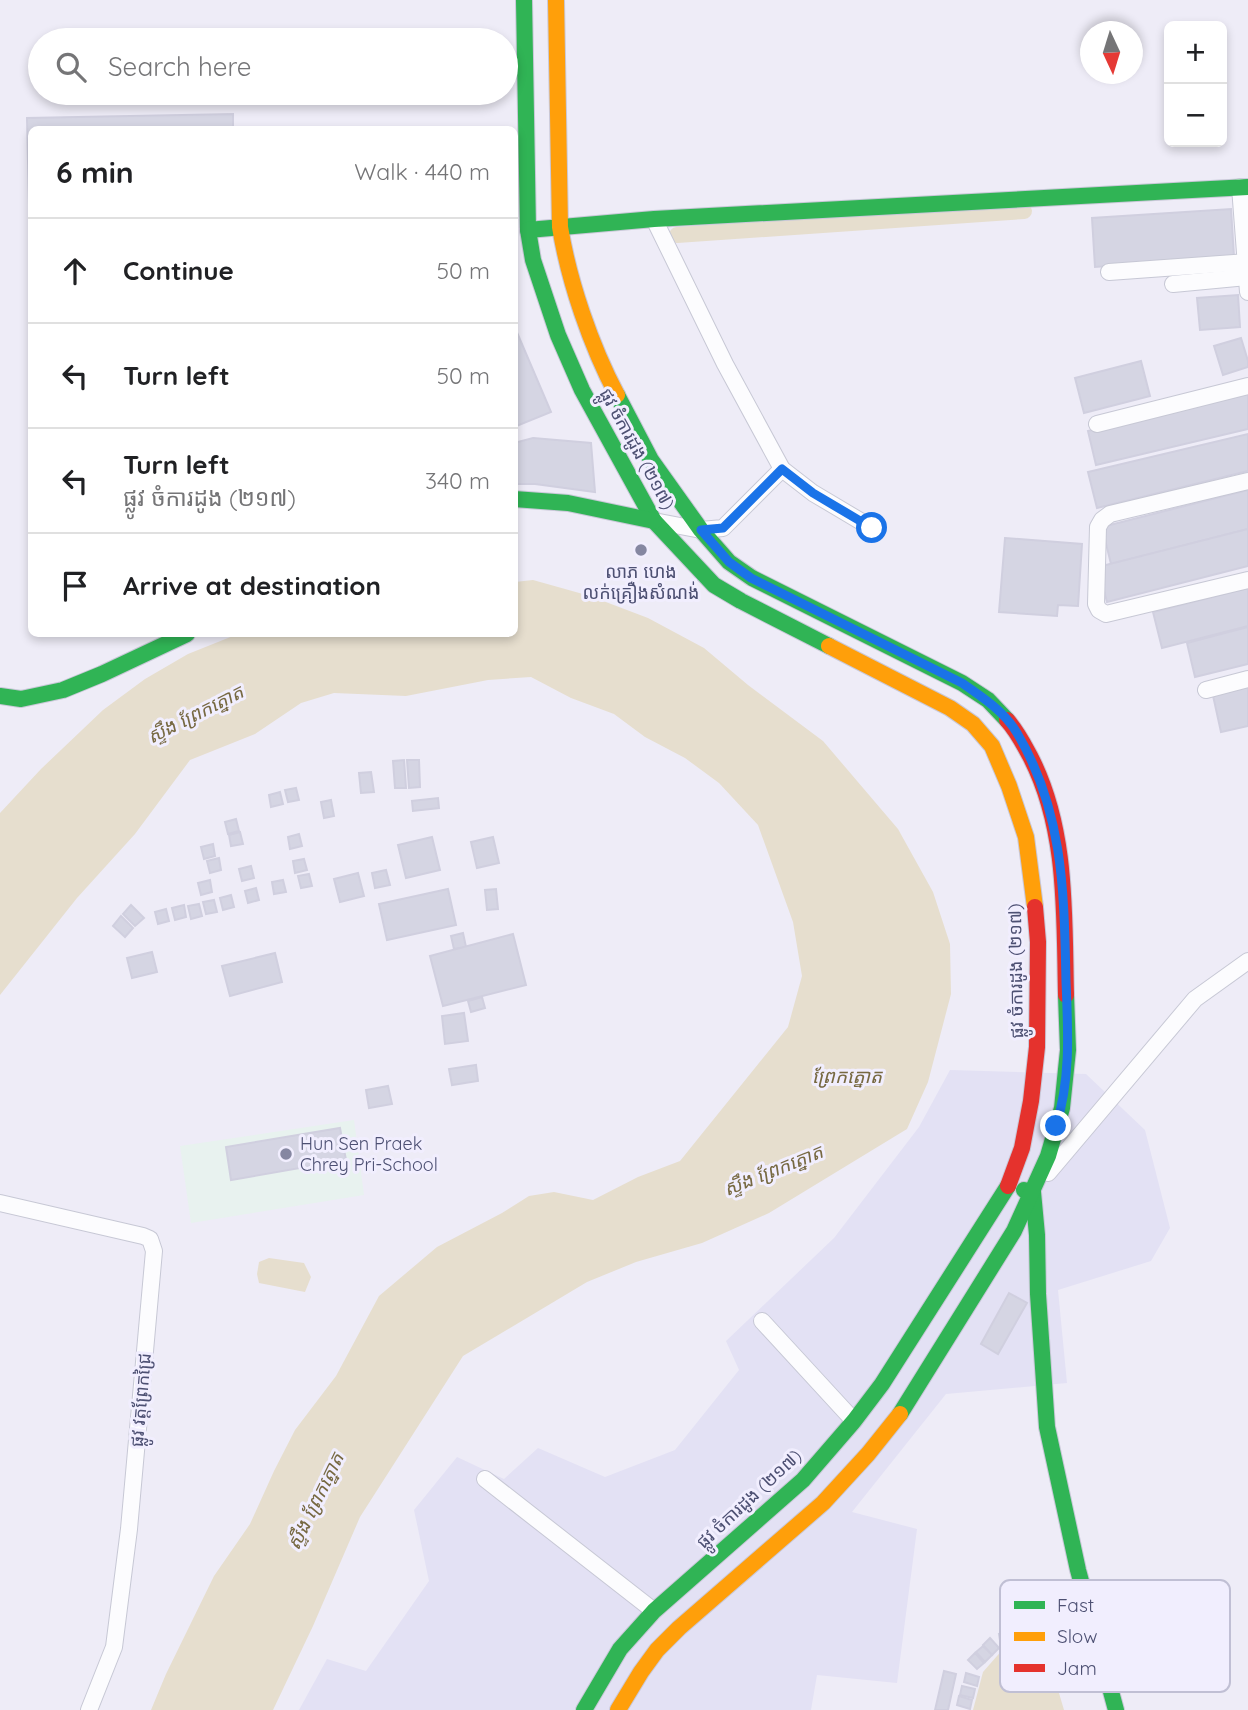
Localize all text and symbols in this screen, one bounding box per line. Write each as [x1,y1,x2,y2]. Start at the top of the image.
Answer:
north arrow [1080,21,1143,84]
map controls [1164,21,1227,147]
button: + [1164,21,1227,84]
search box [28,28,518,105]
icon: search [52,48,90,86]
text: Search here [108,50,252,83]
button: − [1164,84,1227,147]
text: 6 min [56,153,134,191]
text: Walk · 440 m [354,157,490,186]
icon: ahead [56,252,94,290]
text: Continue [123,254,234,287]
text: 50 m [437,256,490,285]
icon: left [56,357,94,395]
text: Turn left [123,359,230,392]
text: 50 m [437,361,490,390]
street label: ផ្លូវ ចំការដូង (២១៧) [590,384,680,516]
text: Turn left [123,448,230,481]
icon: left [56,462,94,500]
text: 340 m [425,466,490,495]
text: ផ្លូវ ចំការដូង (២១៧) [123,483,296,512]
route start [856,512,887,543]
marker: លាភ ហេង លក់គ្រឿងសំណង់ [633,542,649,558]
place label: លាភ ហេង លក់គ្រឿងសំណង់ [583,560,700,604]
icon: arrive [56,567,94,605]
text: Arrive at destination [123,569,381,602]
water label: ស្ទឹង ព្រែកត្នោត [143,679,248,749]
street label: ផ្លូវ ចំការដូង (២១៧) [1003,903,1034,1039]
water label: ព្រែកត្នោត [812,1064,883,1088]
route end [1040,1110,1071,1141]
place label: Hun Sen Praek Chrey Pri-School [300,1132,438,1176]
water label: ស្ទឹង ព្រែកត្នោត [720,1139,827,1201]
marker: Hun Sen Praek Chrey Pri-School [278,1146,294,1162]
street label: ផ្លូវ វត្តព្រែកជ្រៃ [125,1352,161,1449]
street label: ផ្លូវ ចំការដូង (២១៧) [691,1444,810,1557]
water label: ស្ទឹង ព្រែកត្នោត [281,1448,350,1554]
legend [1000,1580,1230,1692]
text: Fast [1057,1593,1094,1617]
text: Slow [1057,1624,1098,1648]
text: Jam [1057,1656,1097,1680]

